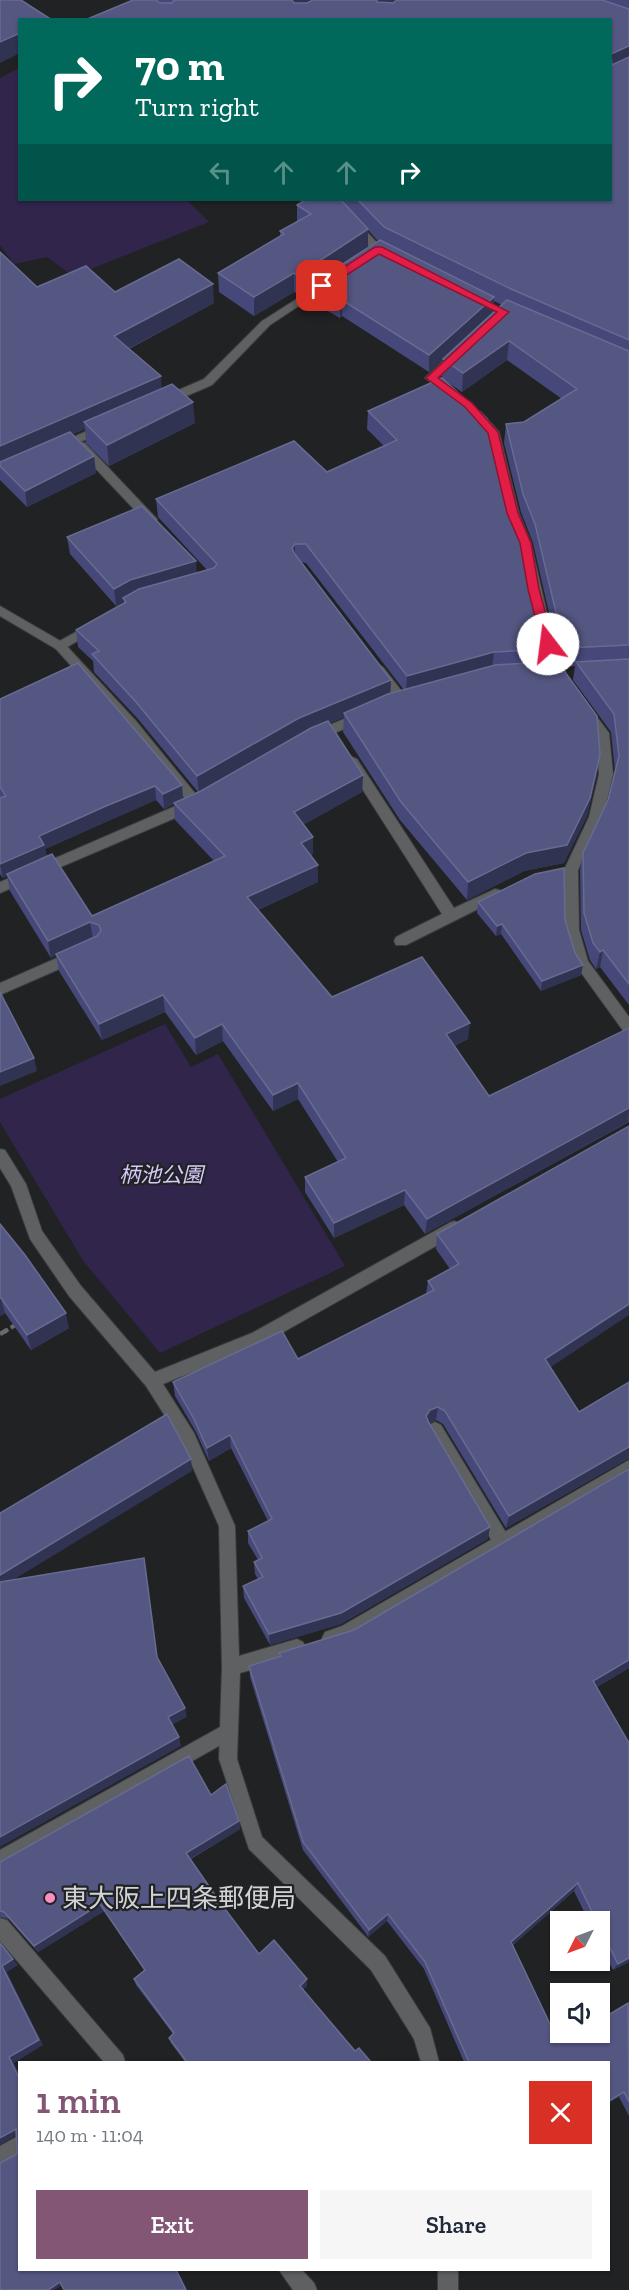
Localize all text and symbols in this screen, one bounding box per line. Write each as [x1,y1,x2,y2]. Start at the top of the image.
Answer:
text: 70 m [135,40,225,91]
icon: right [36,42,114,120]
text: Turn right [135,91,259,123]
icon: left [204,156,237,189]
icon: ahead [267,156,300,189]
icon: ahead [330,156,363,189]
icon: right [393,156,426,189]
pin [296,260,347,311]
icon: arrive [305,269,338,302]
position arrow [516,612,580,676]
park label: 柄池公園 [119,1162,206,1187]
place label: 東大阪上四条郵便局 [62,1882,296,1914]
marker: 東大阪上四条郵便局 [43,1891,57,1905]
north arrow [550,1911,610,1971]
map controls [550,1911,610,2043]
button: sound [550,1983,610,2043]
text: 1 min [36,2079,121,2122]
button: close [529,2081,592,2144]
text: 140 m · 11:04 [36,2123,143,2147]
button: Exit [36,2190,308,2259]
button: Share [320,2190,592,2259]

